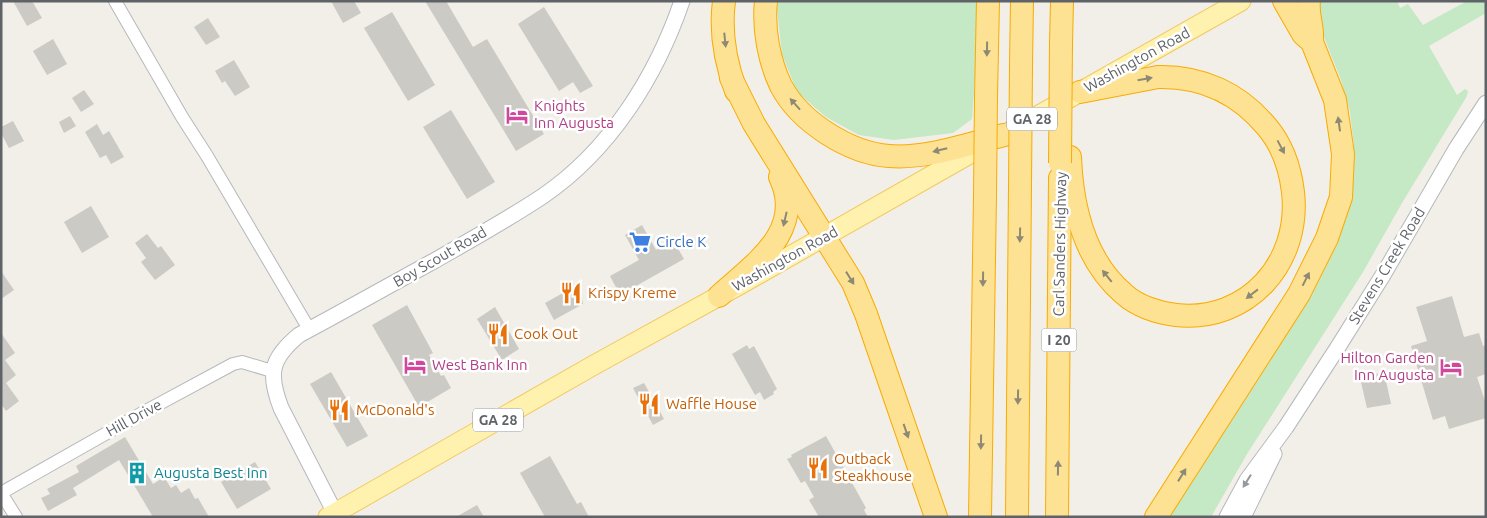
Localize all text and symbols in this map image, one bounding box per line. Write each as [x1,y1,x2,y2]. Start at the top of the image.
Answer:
street label: Washington Road [1081,23,1193,96]
one-way arrow [721,32,729,48]
one-way arrow [983,41,991,57]
one-way arrow [1138,75,1154,83]
place label: Knights Inn Augusta [534,97,614,131]
one-way arrow [789,98,801,110]
hotel icon: Knights Inn Augusta [504,102,530,128]
road number: GA 28 [1007,108,1057,130]
one-way arrow [1335,116,1343,132]
one-way arrow [1276,141,1285,154]
one-way arrow [932,147,947,155]
street label: Carl Sanders Highway [1050,172,1069,316]
street label: Stevens Creek Road [1345,204,1428,327]
one-way arrow [781,211,789,226]
street label: Washington Road [729,222,841,295]
street label: Boy Scout Road [390,223,489,290]
one-way arrow [1015,227,1023,243]
supermarket icon: Circle K [627,229,653,255]
place label: Circle K [656,233,706,250]
one-way arrow [1102,270,1113,283]
one-way arrow [979,271,987,287]
one-way arrow [845,272,854,285]
one-way arrow [1302,272,1310,286]
restaurant icon: Krispy Kreme [558,280,584,306]
place label: Krispy Kreme [588,284,677,301]
one-way arrow [1245,289,1259,299]
restaurant icon: Cook Out [485,321,511,347]
place label: Cook Out [514,325,578,342]
road number: I 20 [1042,328,1076,352]
place label: Hilton Garden Inn Augusta [1340,349,1434,383]
hotel icon: West Bank Inn [402,352,428,378]
hotel icon: Hilton Garden Inn Augusta [1438,354,1464,380]
place label: West Bank Inn [432,356,528,373]
one-way arrow [1014,390,1022,406]
restaurant icon: Waffle House [636,391,662,417]
street label: Hill Drive [103,395,164,440]
place label: Waffle House [666,395,757,412]
restaurant icon: McDonald's [326,397,352,423]
place label: McDonald's [356,401,434,418]
road number: GA 28 [473,408,523,432]
one-way arrow [903,423,910,438]
one-way arrow [977,434,985,450]
place label: Outback Steakhouse [834,450,912,484]
restaurant icon: Outback Steakhouse [805,455,831,481]
building icon: Augusta Best Inn [124,460,150,486]
one-way arrow [1054,460,1062,476]
place label: Augusta Best Inn [154,464,268,481]
one-way arrow [1177,469,1187,482]
one-way arrow [1242,475,1252,488]

